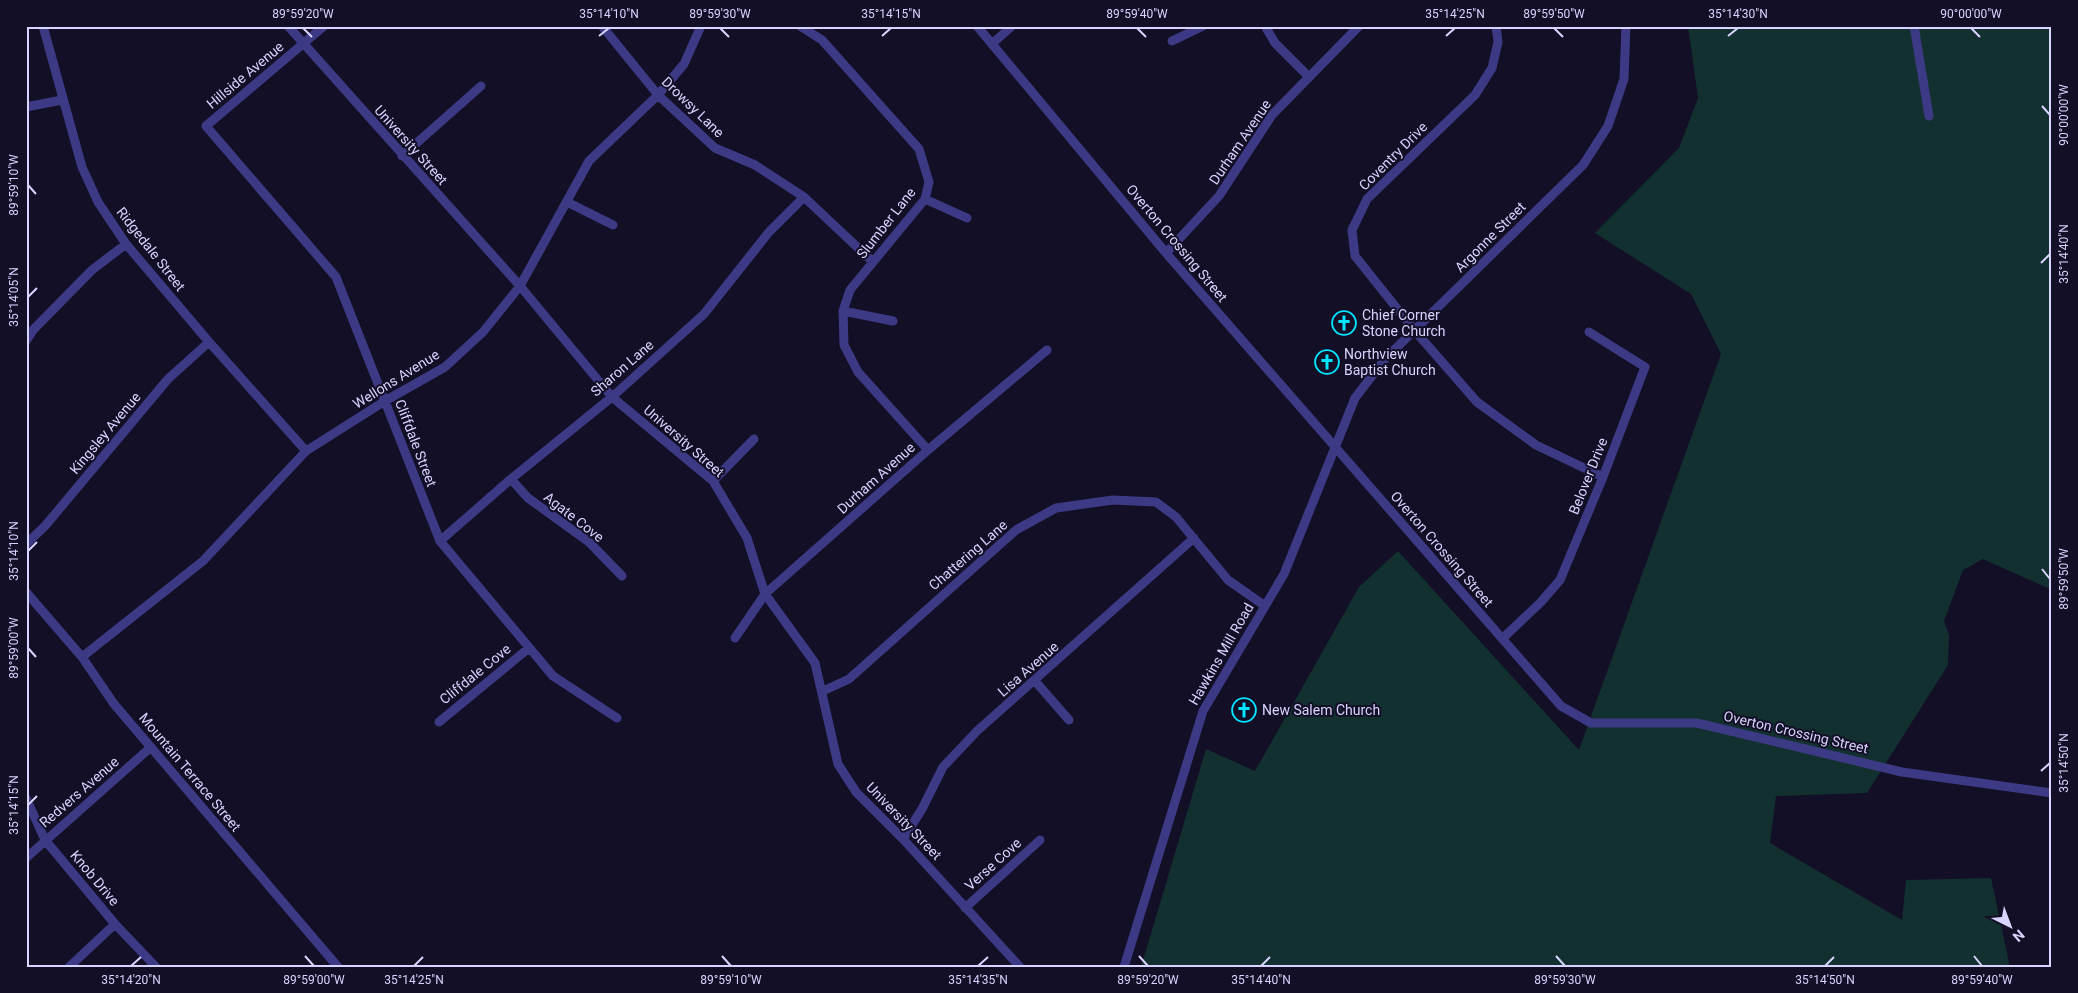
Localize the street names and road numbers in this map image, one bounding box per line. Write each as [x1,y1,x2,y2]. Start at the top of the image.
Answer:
street label: Hillside Avenue [203,38,287,112]
street label: Drowsy Lane [659,73,727,141]
street label: Durham Avenue [1206,97,1274,187]
street label: University Street [371,102,451,188]
street label: Coventry Drive [1356,119,1430,193]
street label: Overton Crossing Street [1123,181,1231,305]
street label: Slumber Lane [853,184,919,262]
street label: Argonne Street [1452,198,1529,275]
street label: Ridgedale Street [113,204,189,294]
street label: Sharon Lane [587,336,657,400]
street label: Wellons Avenue [350,346,442,412]
street label: Kingsley Avenue [66,389,144,477]
street label: Cliffdale Street [392,397,440,489]
street label: University Street [641,402,728,481]
street label: Belover Drive [1565,435,1611,517]
street label: Durham Avenue [834,439,918,517]
street label: Overton Crossing Street [1387,488,1497,610]
street label: Agate Cove [541,489,607,545]
street label: Chattering Lane [926,517,1010,593]
street label: Hawkins Mill Road [1185,600,1257,708]
street label: Lisa Avenue [994,638,1062,700]
street label: Cliffdale Cove [436,641,514,707]
street label: Overton Crossing Street [1722,708,1870,757]
street label: Mountain Terrace Street [136,710,244,835]
street label: Redvers Avenue [36,753,122,831]
street label: University Street [863,779,945,863]
street label: Verse Cove [962,835,1024,893]
street label: Knob Drive [67,847,123,909]

